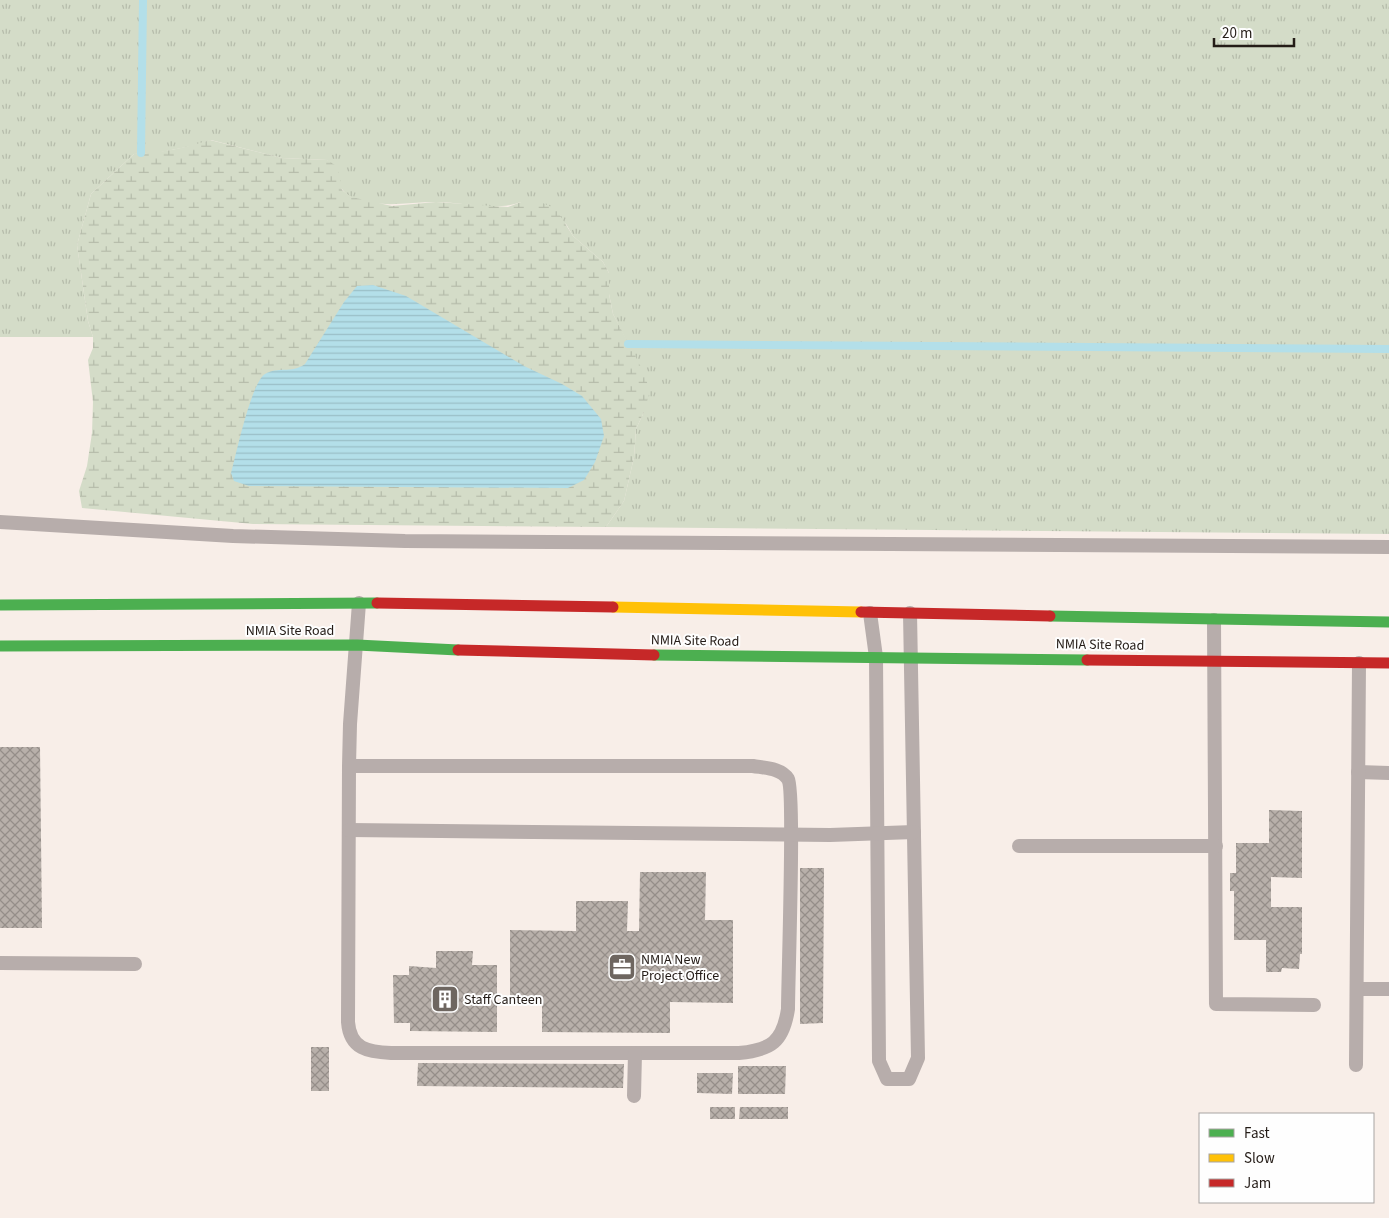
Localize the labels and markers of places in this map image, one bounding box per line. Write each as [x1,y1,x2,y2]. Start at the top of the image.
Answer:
place label: NMIA New Project Office [641,950,719,986]
office icon: NMIA New Project Office [607,952,637,982]
building icon: Staff Canteen [430,984,460,1014]
place label: Staff Canteen [464,990,542,1010]

